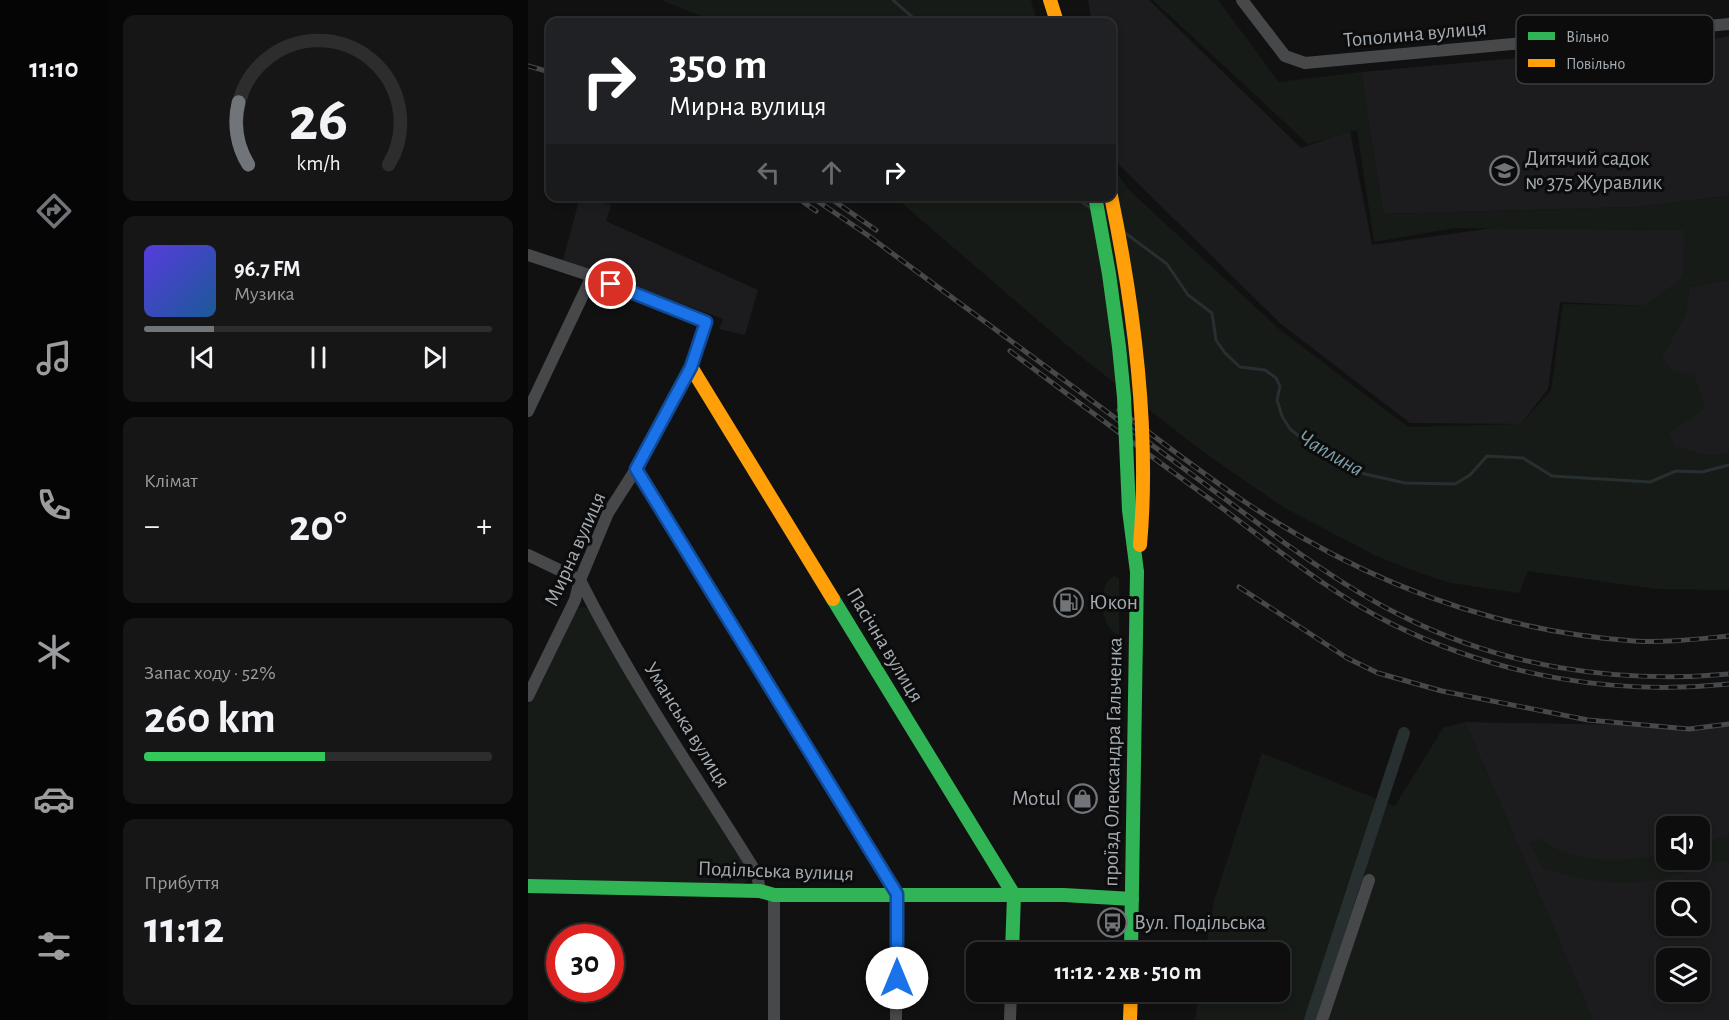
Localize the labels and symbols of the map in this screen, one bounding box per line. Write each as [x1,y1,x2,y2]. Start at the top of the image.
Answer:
legend [1516,15,1714,84]
street label: Тополина вулиця [1342,17,1488,51]
text: Вільно [1566,29,1609,45]
text: Повільно [1566,56,1625,72]
place label: Дитячий садок № 375 Журавлик [1525,148,1663,193]
school or university icon: Дитячий садок № 375 Журавлик [1488,154,1520,186]
pin [585,258,636,309]
water label: Чаплина [1295,426,1367,480]
street label: Мирна вулиця [540,489,610,609]
street label: Пасічна вулиця [843,584,927,706]
fuel station icon: Юкон [1052,586,1084,618]
place label: Юкон [1089,592,1138,613]
street label: проїзд Олександра Гальченка [1100,637,1126,887]
street label: Уманська вулиця [640,659,734,791]
shop icon: Motul [1066,782,1098,814]
place label: Motul [1012,788,1061,809]
street label: Подільська вулиця [697,858,855,884]
bus stop icon: Вул. Подільська [1097,906,1129,938]
place label: Вул. Подільська [1134,912,1266,933]
speed limit sign: 30 [546,924,624,1002]
position arrow [865,946,929,1010]

